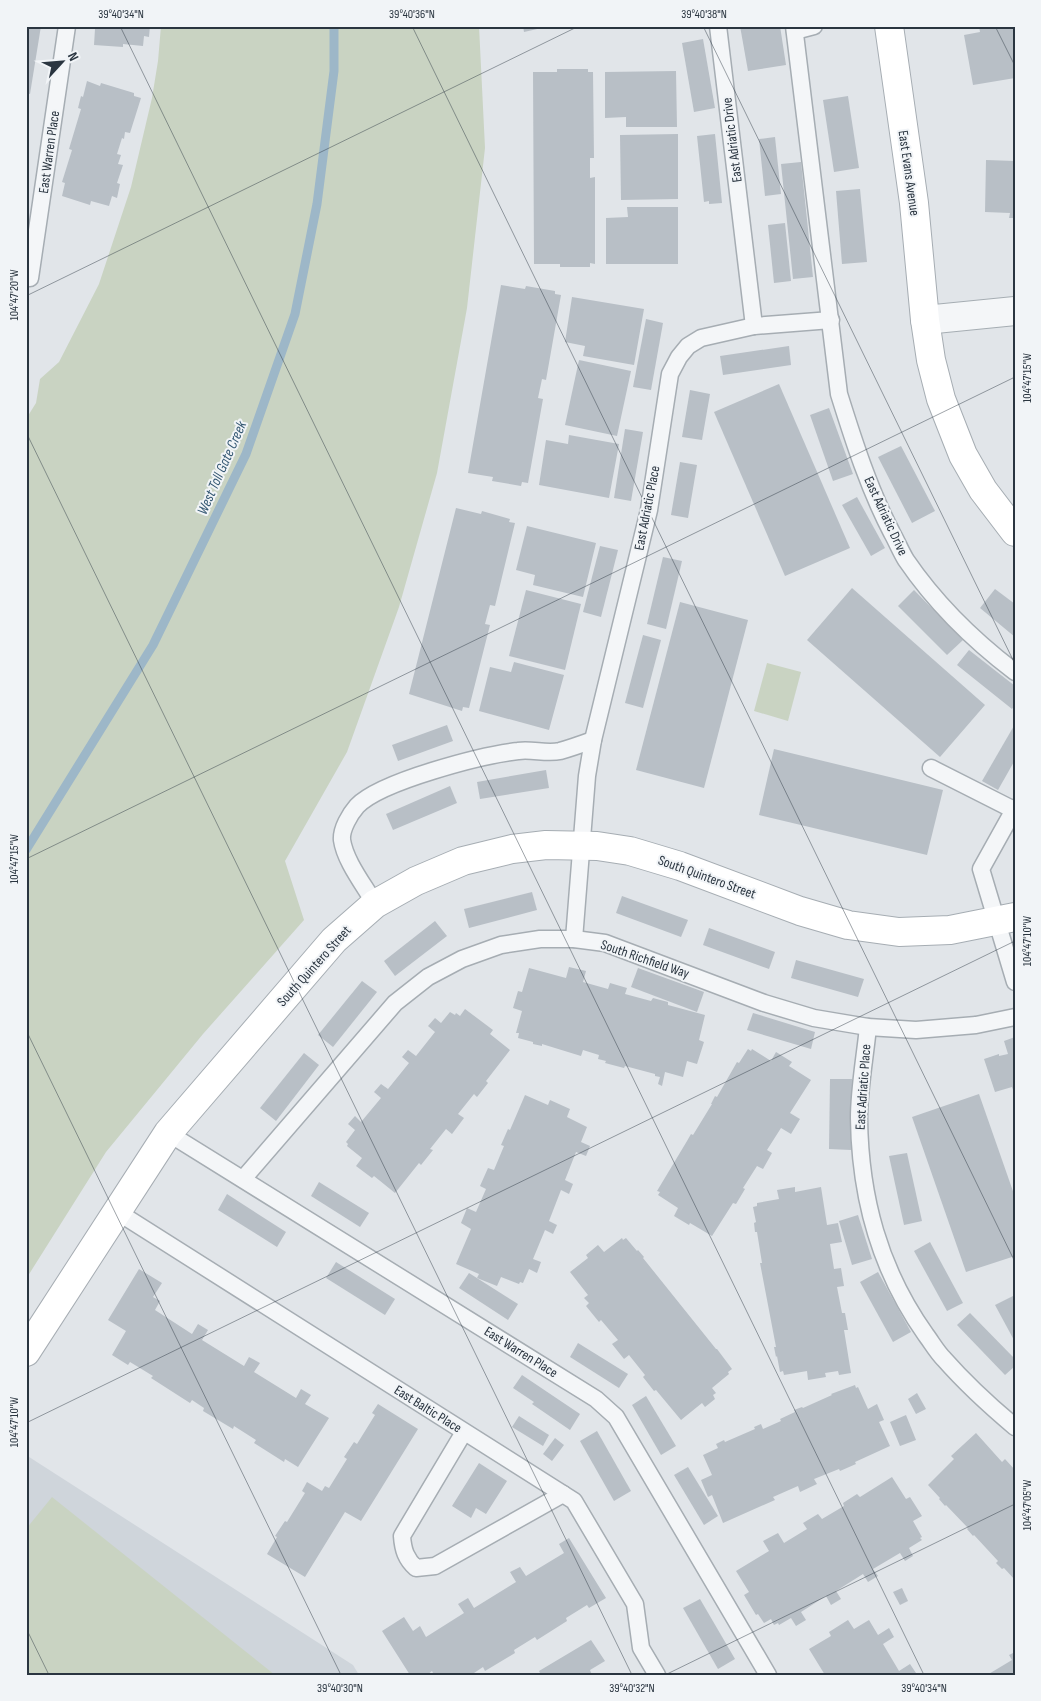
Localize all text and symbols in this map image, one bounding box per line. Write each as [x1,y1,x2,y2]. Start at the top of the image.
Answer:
text: 39°40'34"N [98,7,144,22]
text: 39°40'36"N [389,7,435,22]
text: 39°40'38"N [681,7,727,22]
north arrow [38,38,88,88]
text: N [64,49,83,64]
street label: East Adriatic Drive [718,97,746,183]
street label: East Warren Place [35,110,63,194]
street label: East Evans Avenue [895,129,923,217]
text: 104°47'20"W [7,269,22,321]
text: 104°47'15"W [1020,353,1035,403]
water label: West Toll Gate Creek [193,418,251,518]
street label: East Adriatic Place [630,464,664,552]
street label: East Adriatic Drive [860,474,912,558]
text: 104°47'15"W [7,834,22,884]
street label: South Quintero Street [656,851,758,903]
text: 104°47'10"W [1020,916,1035,966]
street label: South Quintero Street [273,922,355,1010]
street label: South Richfield Way [598,936,692,982]
street label: East Adriatic Place [852,1044,874,1130]
street label: East Warren Place [481,1323,561,1381]
street label: East Baltic Place [391,1382,465,1436]
text: 104°47'10"W [7,1397,22,1447]
text: 104°47'05"W [1020,1479,1035,1530]
text: 39°40'30"N [317,1681,363,1696]
text: 39°40'32"N [609,1681,655,1696]
text: 39°40'34"N [901,1681,947,1696]

